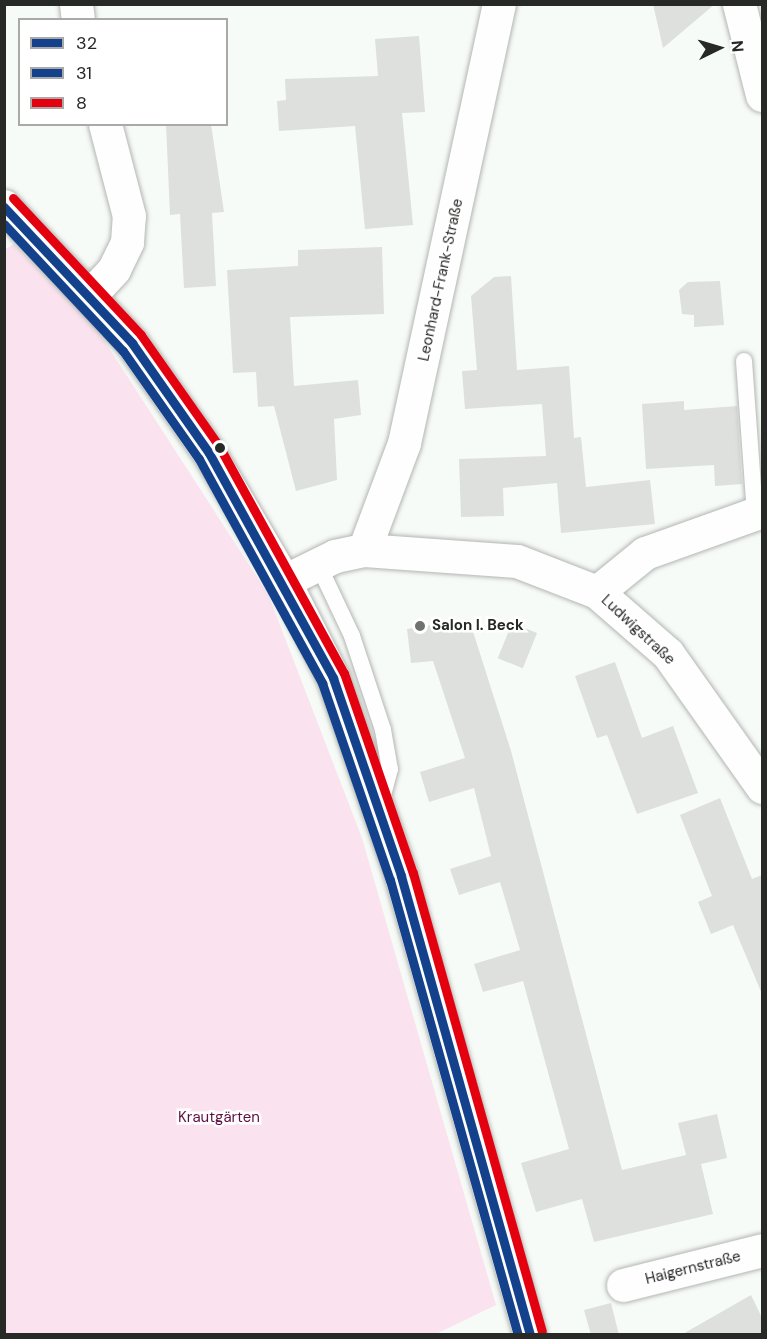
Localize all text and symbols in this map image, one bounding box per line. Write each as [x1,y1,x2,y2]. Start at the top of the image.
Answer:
legend [18,18,228,126]
north arrow [689,18,749,78]
text: 32 [76,31,97,55]
text: N [726,40,748,53]
text: 31 [76,61,92,85]
text: 8 [76,91,87,115]
street label: Leonhard-Frank-Straße [415,197,467,363]
unlabelled marker [214,442,226,454]
street label: Ludwigstraße [597,591,679,669]
place label: Salon I. Beck [432,617,524,635]
marker: Salon I. Beck [413,619,427,633]
park label: Krautgärten [178,1109,260,1127]
street label: Haigernstraße [643,1247,743,1289]

